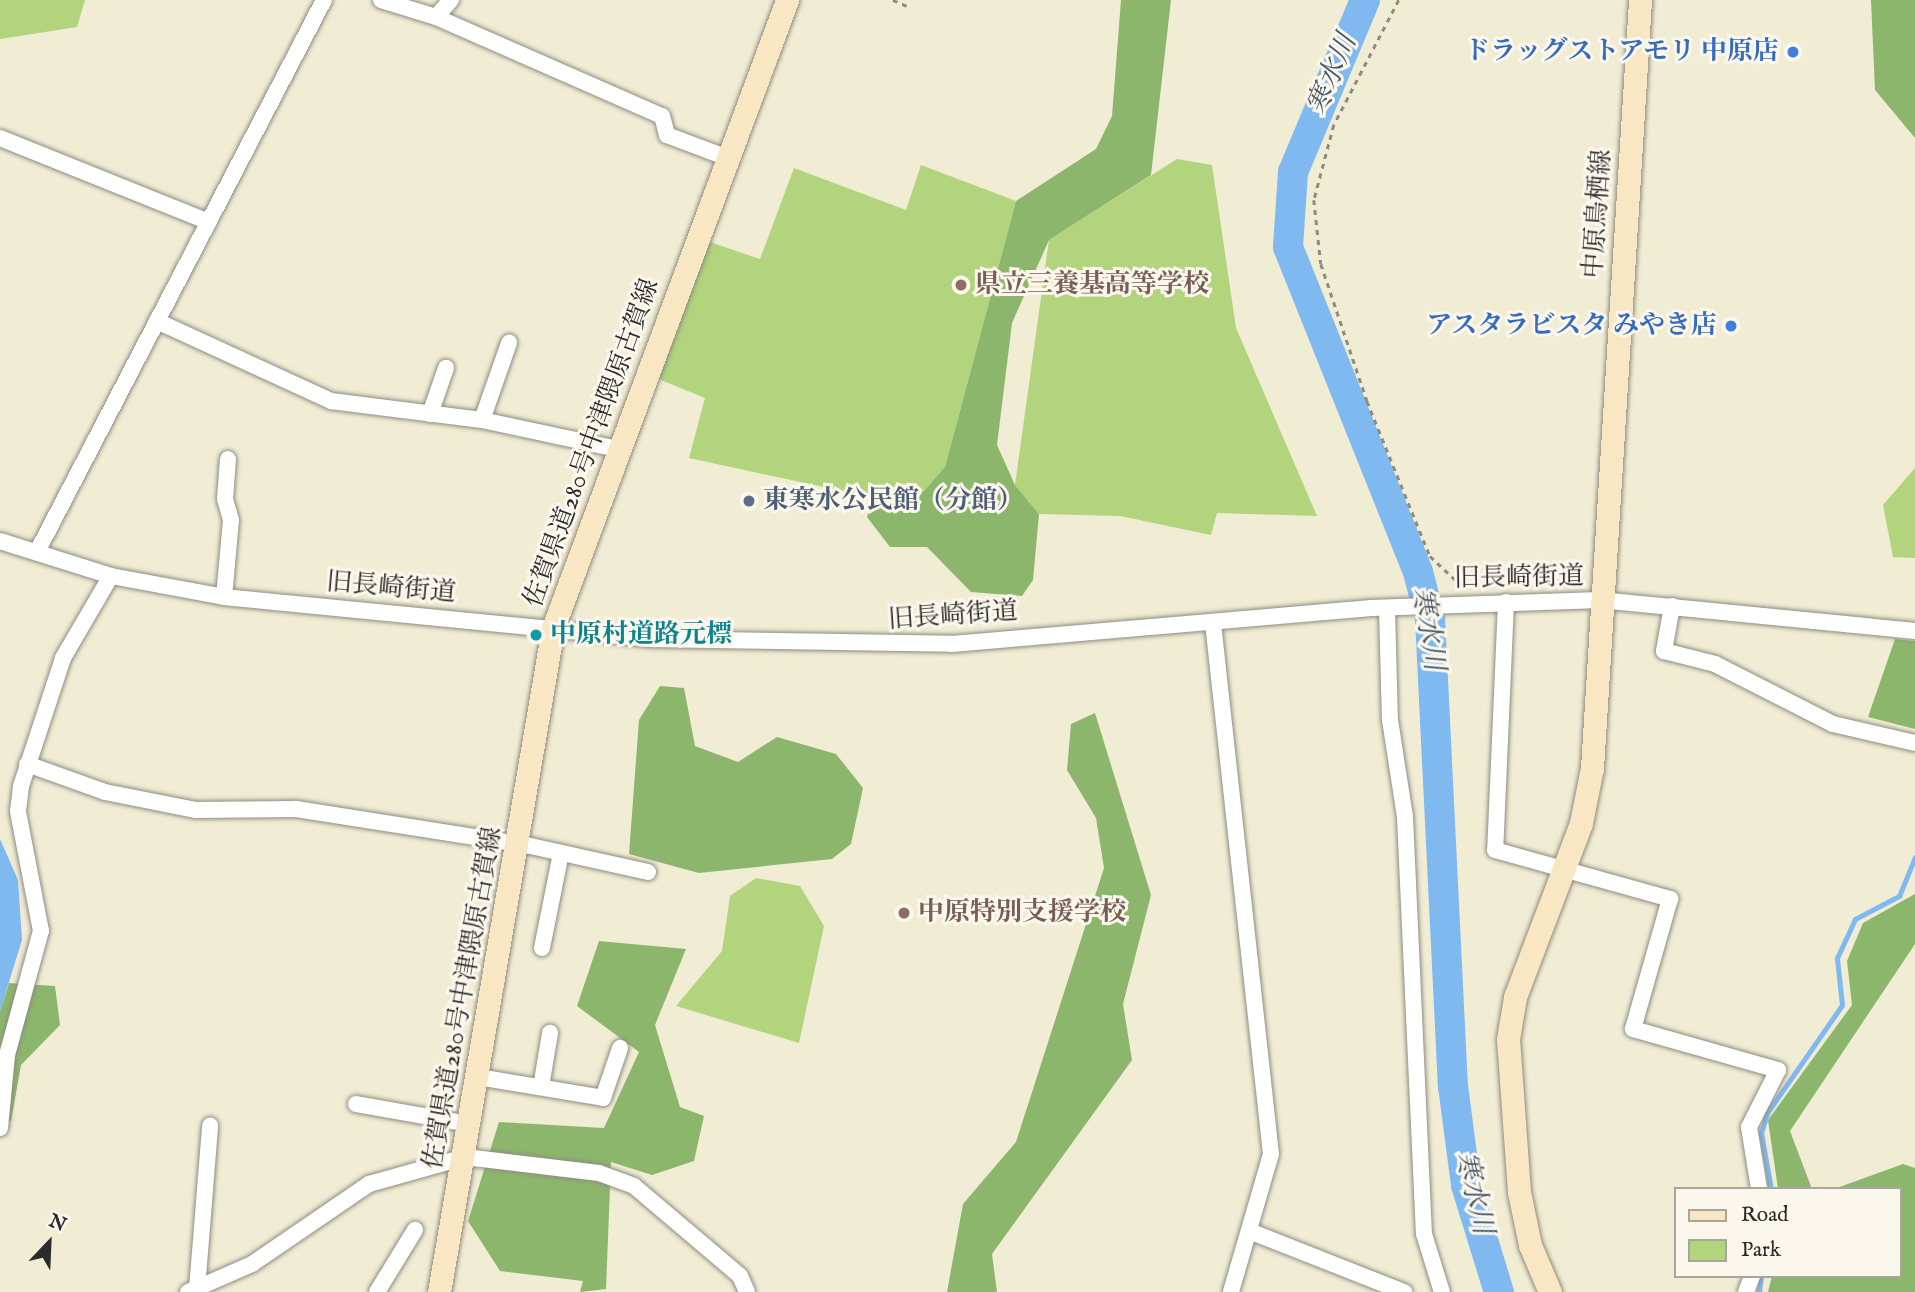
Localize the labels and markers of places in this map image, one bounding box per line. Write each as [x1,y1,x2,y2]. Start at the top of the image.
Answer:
place label: ドラッグストアモリ 中原店 [1461,36,1779,68]
marker: ドラッグストアモリ 中原店 [1785,44,1801,60]
place label: 県立三養基高等学校 [975,269,1209,301]
marker: 県立三養基高等学校 [953,277,969,293]
place label: アスタラビスタ みやき店 [1425,310,1717,342]
marker: アスタラビスタ みやき店 [1723,318,1739,334]
place label: 東寒水公民館（分館） [763,485,1023,517]
marker: 東寒水公民館（分館） [741,493,757,509]
place label: 中原村道路元標 [550,619,732,651]
marker: 中原村道路元標 [528,627,544,643]
place label: 中原特別支援学校 [918,897,1126,929]
marker: 中原特別支援学校 [896,905,912,921]

